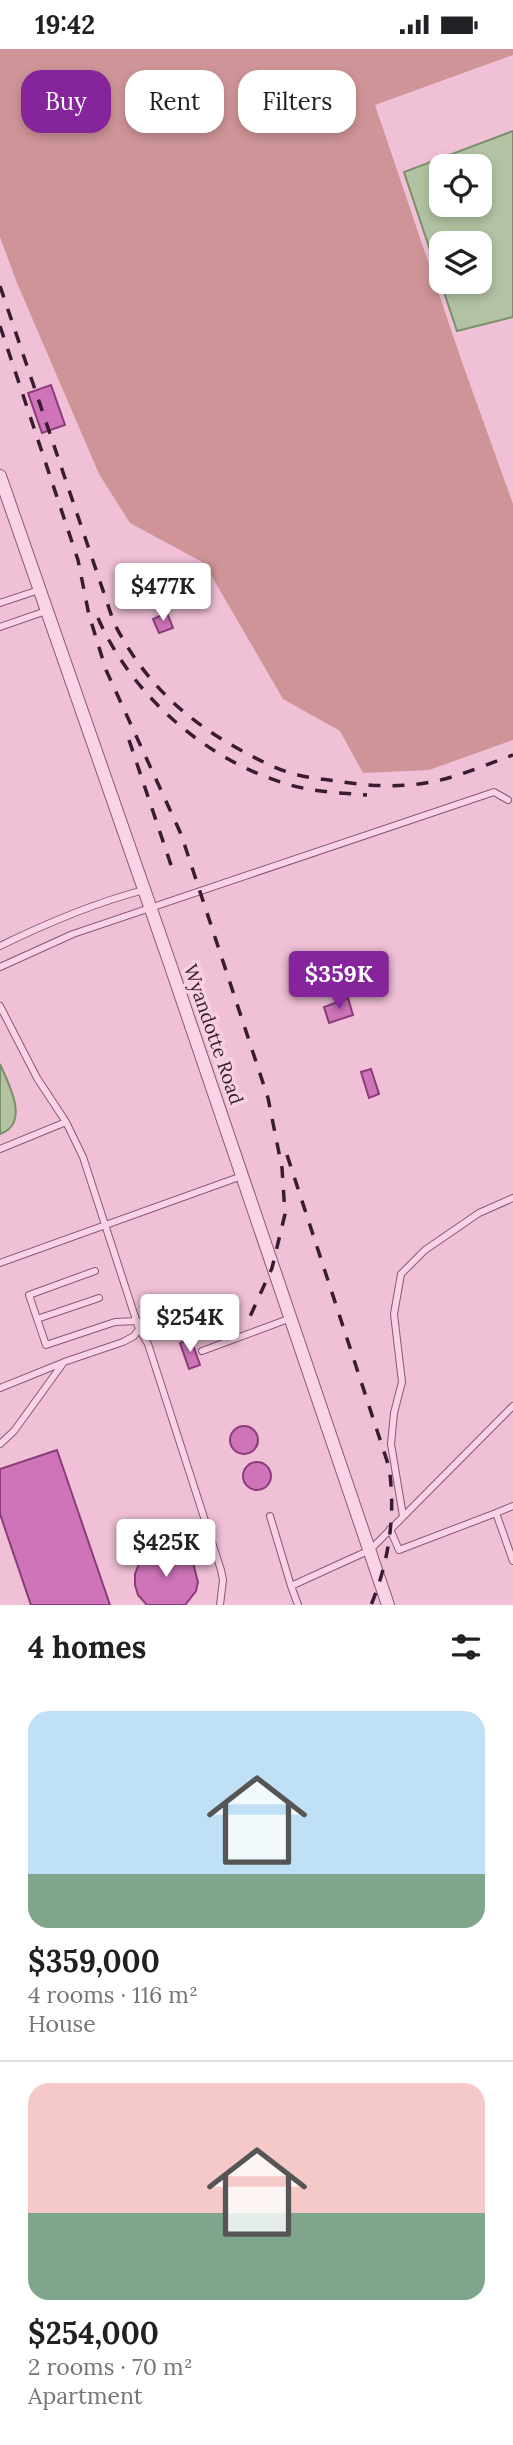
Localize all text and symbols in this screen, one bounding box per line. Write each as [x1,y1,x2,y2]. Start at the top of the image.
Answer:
text: 19:42 [35,8,95,41]
chip: Buy [21,70,111,133]
chip: Rent [125,70,224,133]
chip: Filters [238,70,356,133]
map controls [429,154,492,294]
button: locate [429,154,492,217]
button: layers [429,231,492,294]
pin: $477K [114,563,212,623]
text: $477K [131,571,195,600]
pin: $359K [290,951,388,1011]
text: $359K [305,959,373,988]
street label: Wyandotte Road [179,961,249,1107]
pin: $254K [141,1295,239,1354]
text: $254K [156,1302,224,1331]
pin: $425K [117,1519,215,1579]
text: $425K [132,1527,200,1556]
text: 4 homes [28,1628,146,1666]
icon: filters [447,1628,485,1666]
icon: home [194,1757,320,1883]
text: $359,000 [28,1942,160,1980]
text: 4 rooms · 116 m² [28,1980,198,2009]
text: House [28,2009,96,2038]
icon: home [194,2129,320,2255]
text: $254,000 [28,2314,159,2352]
text: 2 rooms · 70 m² [28,2352,193,2381]
text: Apartment [28,2381,143,2410]

